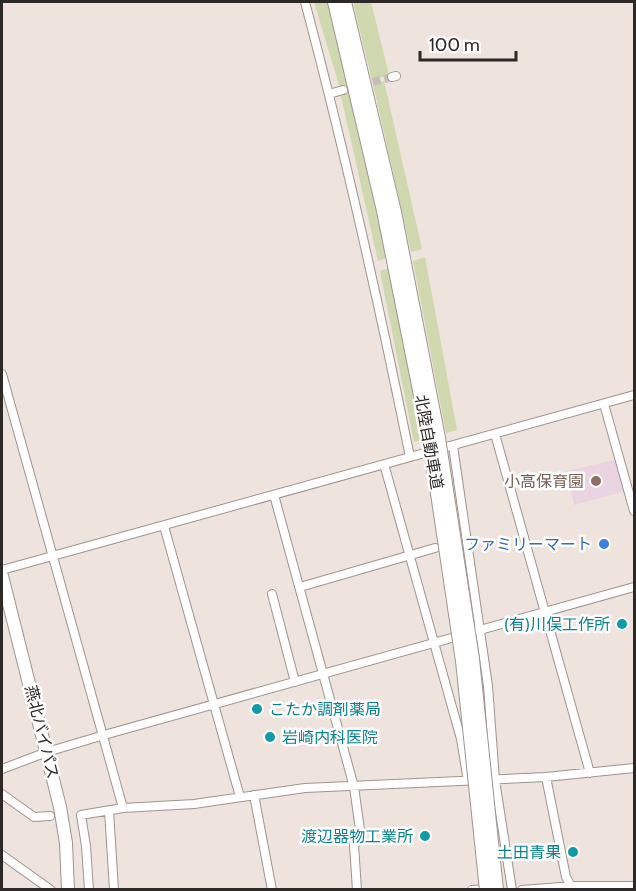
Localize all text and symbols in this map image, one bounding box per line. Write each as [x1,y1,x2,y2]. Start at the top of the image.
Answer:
scale bar [420,24,516,62]
text: 100 m [429,34,480,56]
street label: 北陸自動車道 [411,393,447,491]
place label: 小高保育園 [504,472,584,491]
marker: 小高保育園 [589,474,603,488]
place label: ファミリーマート [464,535,592,554]
marker: ファミリーマート [597,537,611,551]
place label: (有)川俣工作所 [504,615,610,634]
marker: (有)川俣工作所 [615,617,629,631]
street label: 燕北バイパス [21,683,63,781]
place label: こたか調剤薬局 [269,700,381,719]
marker: こたか調剤薬局 [250,702,264,716]
place label: 岩崎内科医院 [282,728,378,747]
marker: 岩崎内科医院 [263,730,277,744]
place label: 渡辺器物工業所 [301,827,413,846]
marker: 渡辺器物工業所 [418,829,432,843]
place label: 土田青果 [497,843,561,862]
marker: 土田青果 [566,845,580,859]

